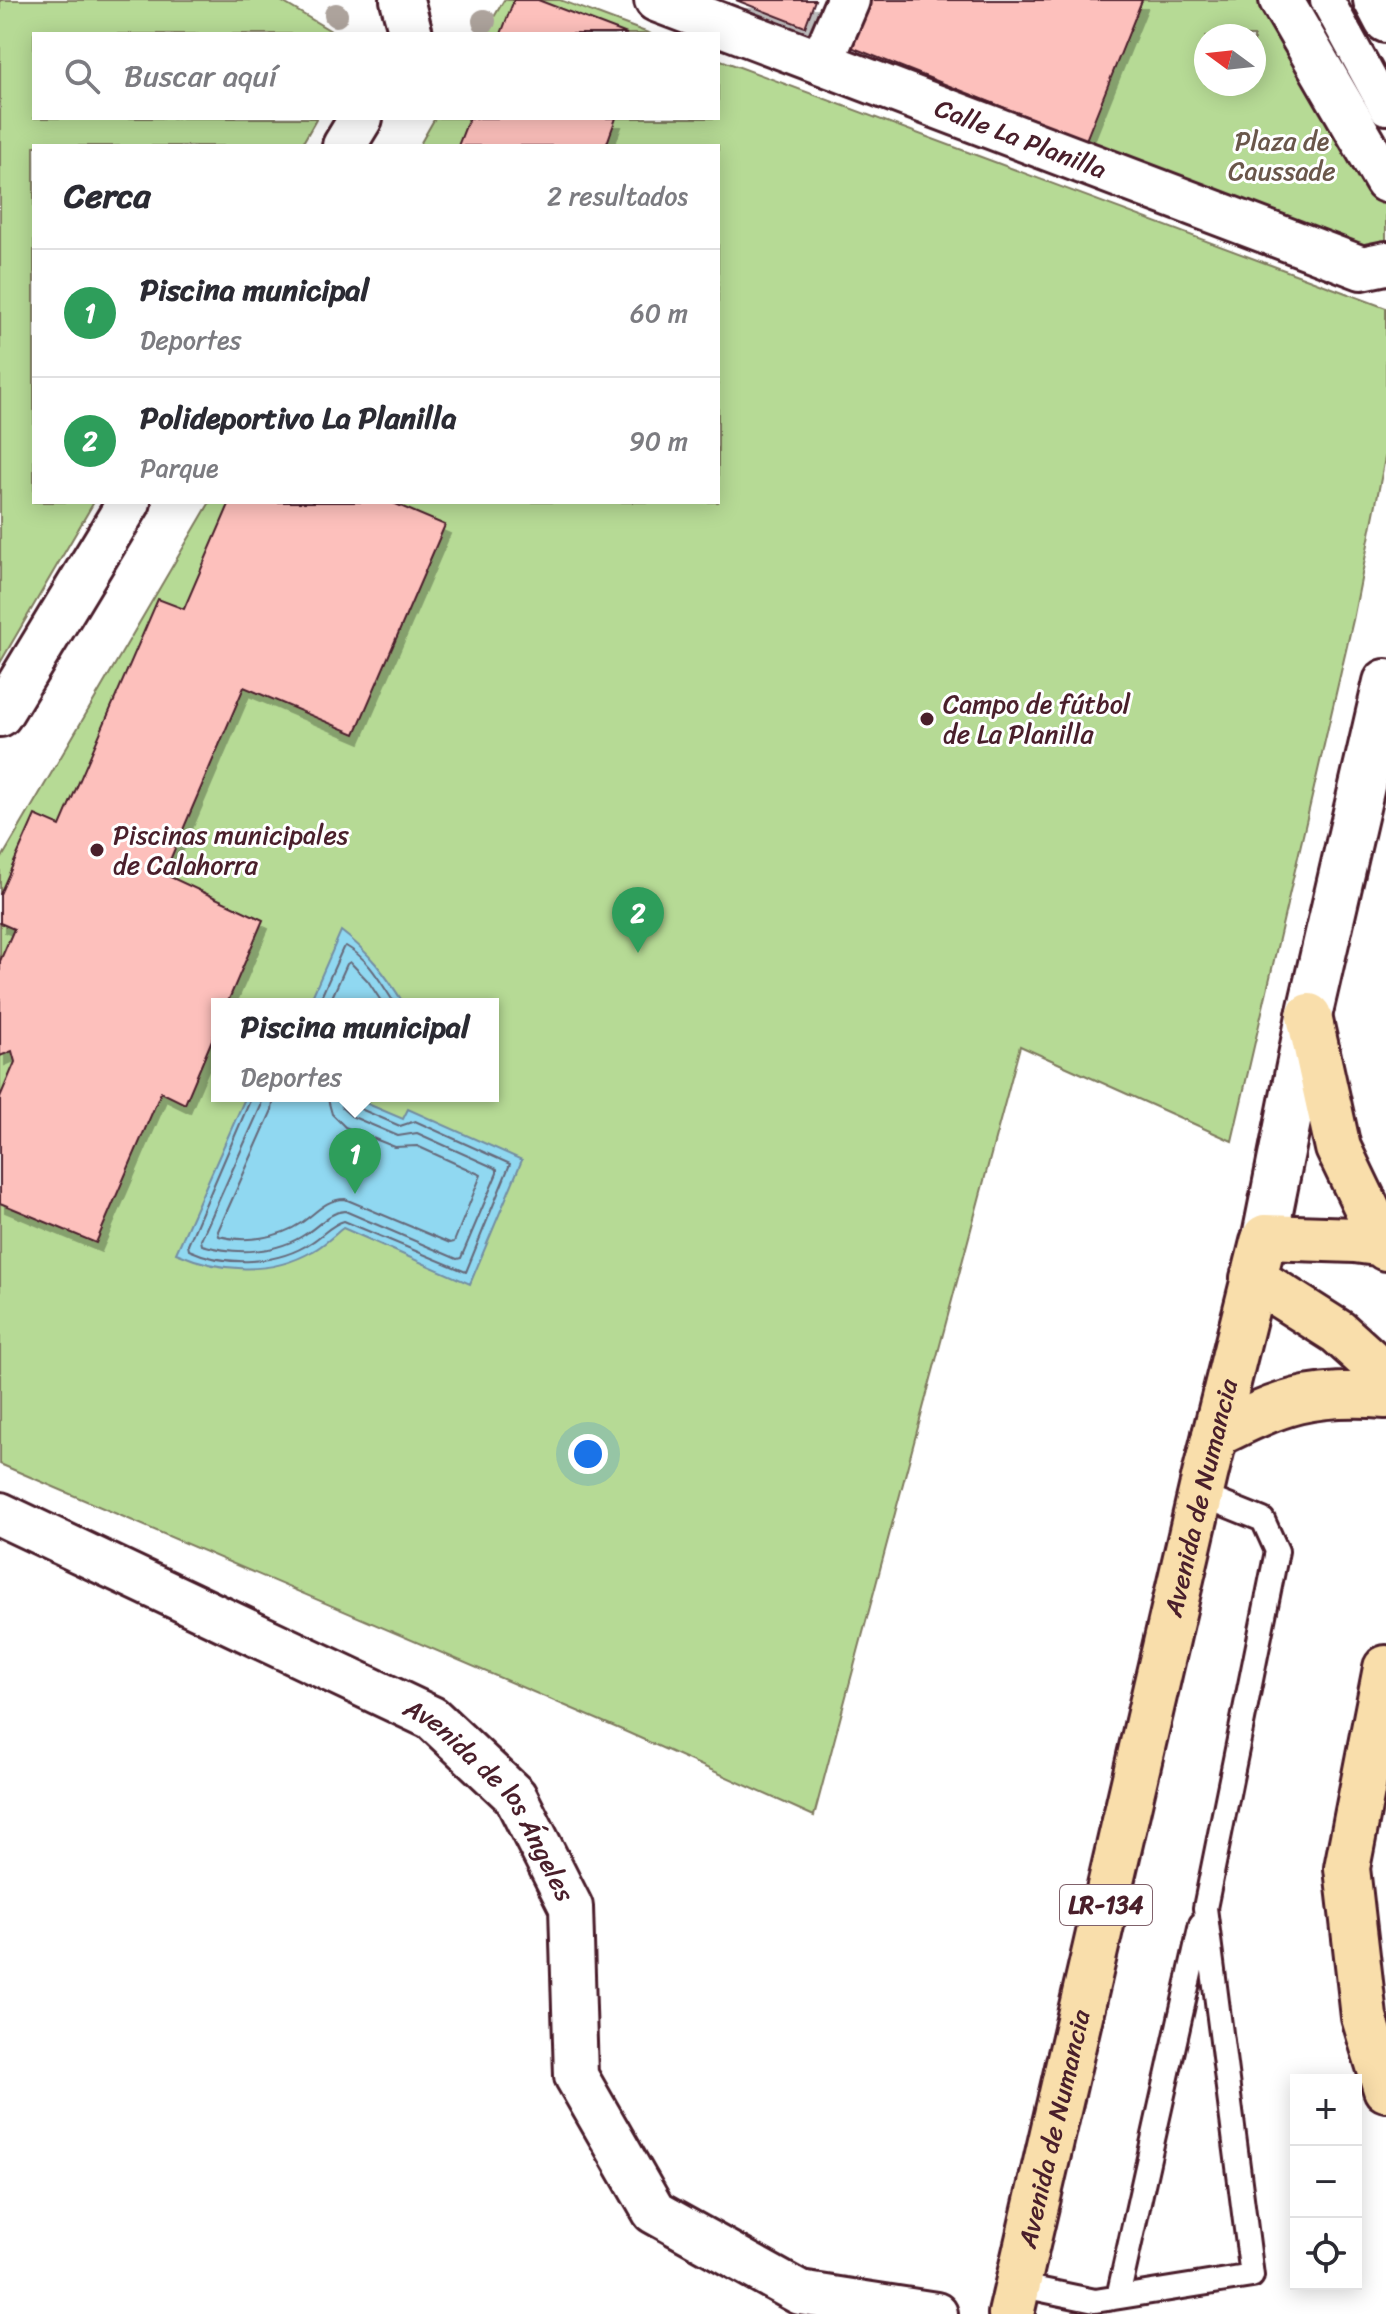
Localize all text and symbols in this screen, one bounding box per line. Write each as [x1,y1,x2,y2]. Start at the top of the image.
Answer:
north arrow [1194,24,1266,96]
search box [32,32,720,120]
text: Buscar aquí [124,49,277,103]
icon: search [60,54,104,98]
street label: Calle La Planilla [928,85,1113,192]
park label: Plaza de Caussade [1228,118,1336,194]
text: Cerca [64,166,151,226]
text: 2 resultados [547,173,688,219]
text: Piscina municipal [140,263,369,317]
text: 1 [84,290,96,336]
text: 60 m [630,290,688,336]
text: Deportes [140,317,241,363]
text: Polideportivo La Planilla [140,391,456,445]
text: 2 [82,418,98,464]
text: 90 m [629,418,688,464]
text: Parque [140,445,219,491]
place label: Campo de fútbol de La Planilla [943,681,1131,757]
marker: Campo de fútbol de La Planilla [918,710,936,728]
place label: Piscinas municipales de Calahorra [113,812,350,888]
marker: Piscinas municipales de Calahorra [88,841,106,859]
pin: 2 [612,887,664,953]
popup [211,998,499,1102]
text: Piscina municipal [241,1000,469,1054]
text: Deportes [241,1054,342,1100]
pin: 1 [329,1128,381,1194]
street label: Avenida de Numancia [1150,1373,1251,1622]
your location [568,1434,608,1474]
street label: Avenida de los Ángeles [395,1684,588,1911]
road number: LR-134 [1060,1885,1152,1925]
street label: Avenida de Numancia [1004,2004,1104,2254]
map controls [1290,2074,1362,2290]
button: + [1290,2074,1362,2146]
button: − [1290,2146,1362,2218]
button: locate [1290,2218,1362,2290]

